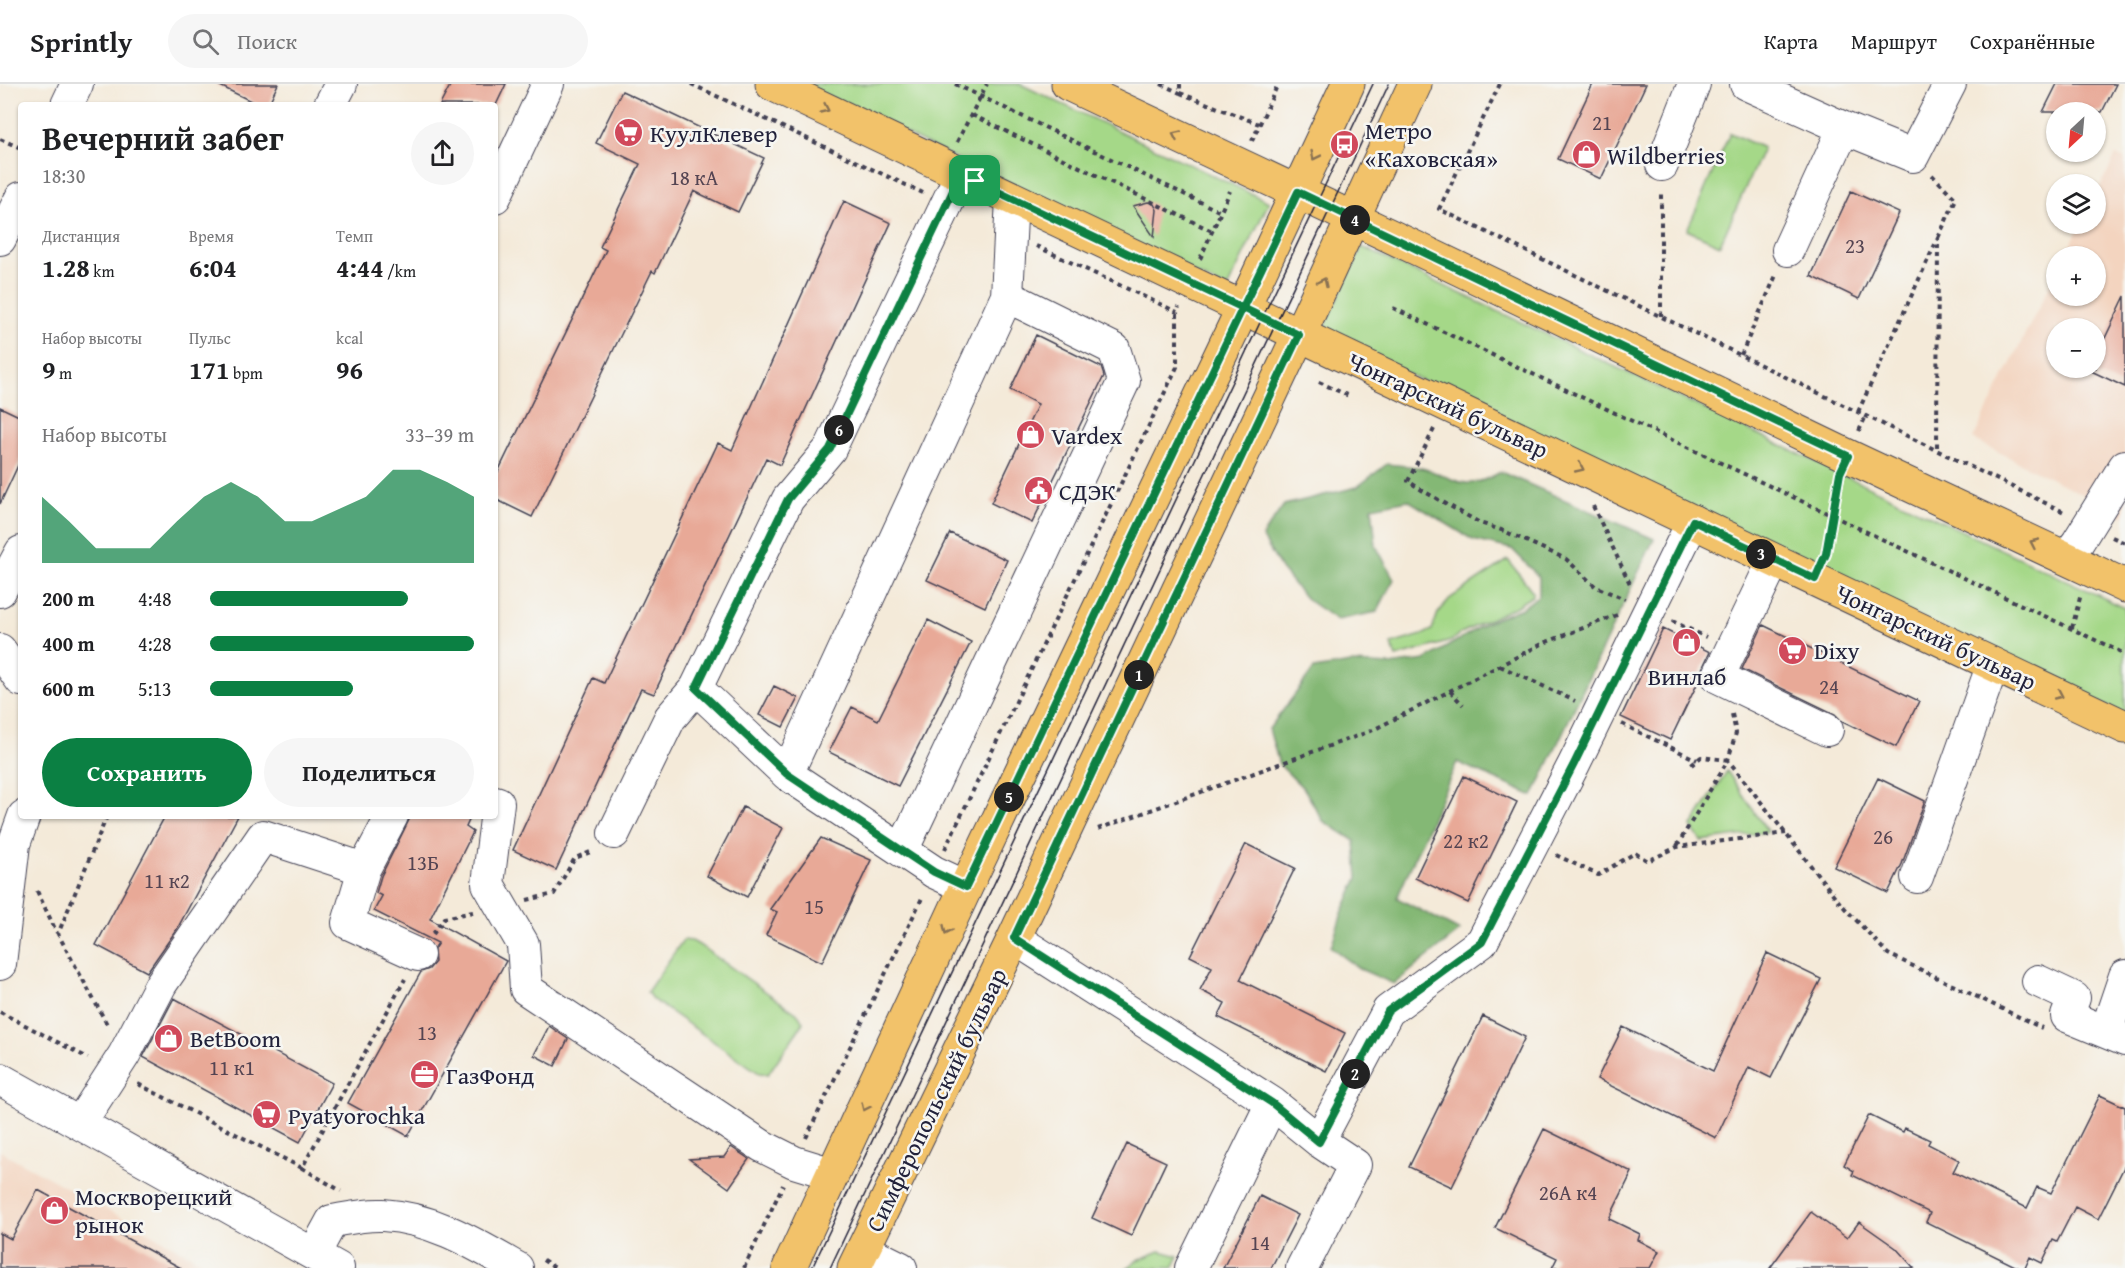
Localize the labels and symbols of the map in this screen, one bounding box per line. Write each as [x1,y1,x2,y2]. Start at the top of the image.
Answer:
one-way arrow [818,102,829,114]
north arrow [2046,102,2106,162]
house number: 21 [1592,107,1612,138]
place label: Метро «Каховская» [1365,113,1498,176]
place label: КуулКлевер [650,116,778,151]
supermarket icon: КуулКлевер [613,117,645,149]
bus stop icon: Метро «Каховская» [1328,128,1360,160]
one-way arrow [1172,131,1183,143]
place label: Wildberries [1607,138,1725,173]
shop icon: Wildberries [1570,139,1602,171]
one-way arrow [1311,150,1323,161]
pin [949,155,1000,206]
house number: 18 кА [670,162,719,193]
pin: 4 [1340,205,1370,235]
house number: 23 [1845,230,1865,261]
one-way arrow [1316,277,1328,288]
street label: Чонгарский бульвар [1342,343,1554,467]
pin: 6 [824,415,854,445]
place label: Vardex [1051,418,1123,453]
shop icon: Vardex [1014,419,1046,451]
one-way arrow [1573,460,1584,472]
place label: СДЭК [1059,474,1116,509]
public building icon: СДЭК [1022,475,1054,507]
one-way arrow [2030,538,2041,550]
pin: 3 [1746,539,1776,569]
street label: Чонгарский бульвар [1830,575,2042,699]
shop icon: Винлаб [1671,627,1703,659]
place label: Dixy [1814,633,1860,668]
supermarket icon: Dixy [1777,634,1809,666]
place label: Винлаб [1648,659,1726,694]
pin: 1 [1124,660,1154,690]
house number: 24 [1819,671,1839,702]
one-way arrow [2053,688,2064,700]
pin: 5 [994,782,1024,812]
house number: 26 [1873,821,1893,852]
house number: 22 к2 [1443,825,1489,856]
house number: 13Б [407,847,439,878]
house number: 11 к2 [144,865,190,896]
house number: 15 [804,891,824,922]
one-way arrow [942,923,954,934]
street label: Симферопольский бульвар [857,962,1015,1238]
house number: 13 [417,1017,437,1048]
place label: BetBoom [190,1021,281,1056]
shop icon: BetBoom [153,1022,185,1054]
house number: 11 к1 [209,1052,255,1083]
place label: ГазФонд [446,1058,534,1093]
office icon: ГазФонд [409,1059,441,1091]
pin: 2 [1340,1059,1370,1089]
place label: Pyatyorochka [288,1098,426,1133]
supermarket icon: Pyatyorochka [251,1099,283,1131]
one-way arrow [860,1100,872,1111]
house number: 26А к4 [1539,1177,1597,1208]
place label: Москворецкий рынок [75,1179,232,1242]
shop icon: Москворецкий рынок [38,1194,70,1226]
house number: 14 [1250,1227,1270,1258]

